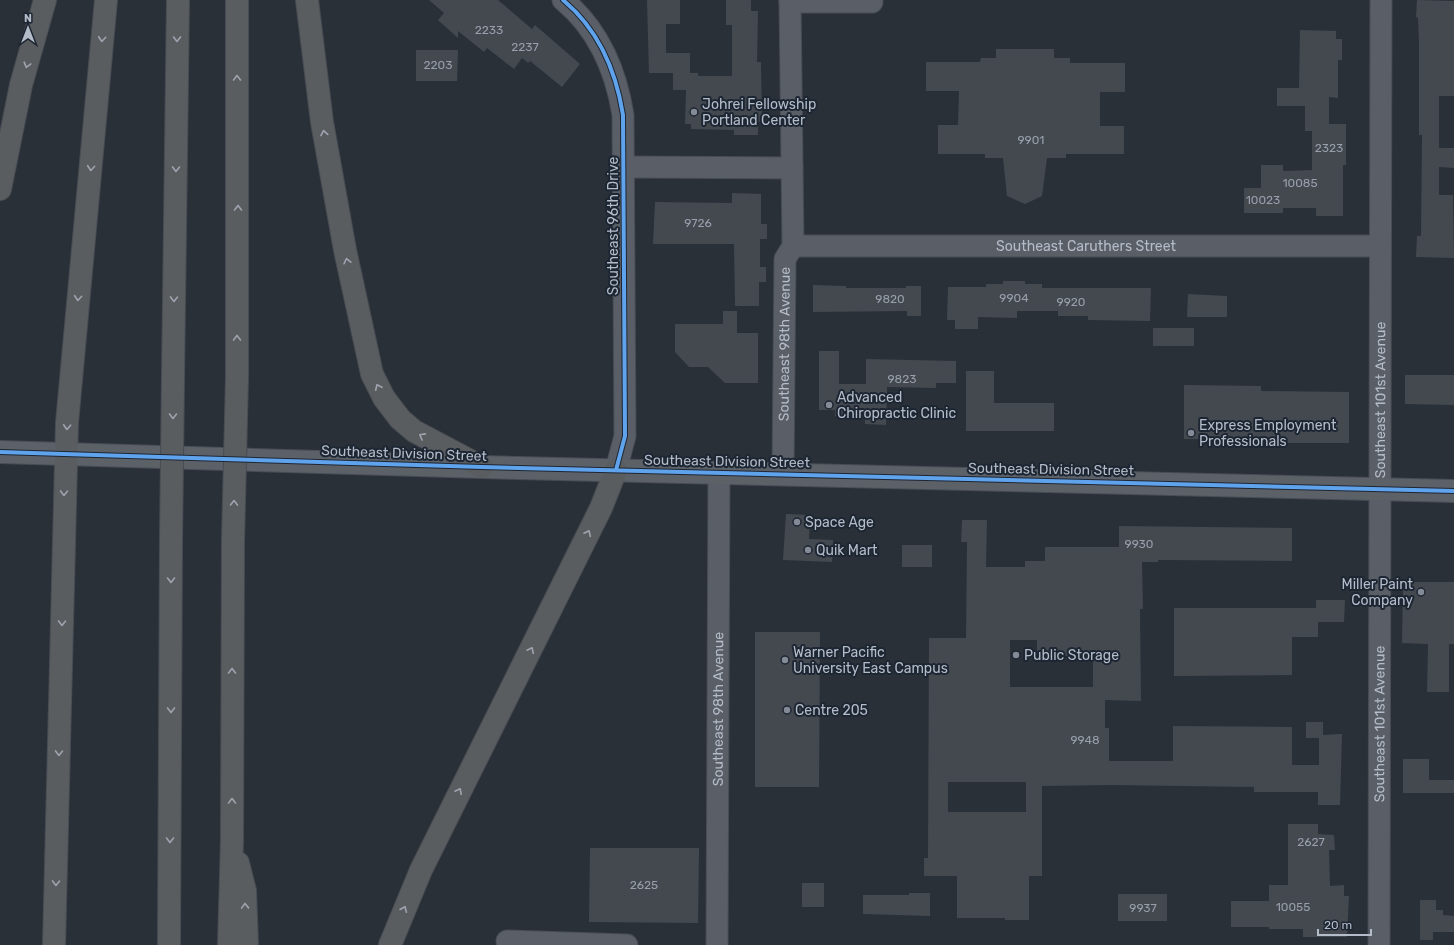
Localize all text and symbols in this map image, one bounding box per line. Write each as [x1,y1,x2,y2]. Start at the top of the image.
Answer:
north arrow [8,8,48,48]
text: N [24,12,32,25]
house number: 2233 [475,23,503,37]
one-way arrow [98,36,107,42]
one-way arrow [173,36,181,42]
house number: 2237 [511,40,539,54]
house number: 2203 [424,58,452,72]
one-way arrow [23,61,32,68]
one-way arrow [233,75,241,81]
place label: Johrei Fellowship Portland Center [702,96,816,129]
marker: Johrei Fellowship Portland Center [689,107,699,117]
one-way arrow [320,130,329,136]
house number: 9901 [1018,133,1045,147]
house number: 2323 [1315,141,1343,155]
street label: Southeast 96th Drive [605,157,622,295]
one-way arrow [86,165,95,171]
one-way arrow [172,166,180,172]
house number: 10085 [1282,176,1318,190]
house number: 10023 [1246,193,1280,207]
one-way arrow [234,205,242,211]
house number: 9726 [684,216,712,230]
street label: Southeast Caruthers Street [996,238,1177,255]
one-way arrow [344,258,352,264]
street label: Southeast 98th Avenue [775,267,794,421]
house number: 9904 [999,291,1029,305]
house number: 9820 [875,292,905,306]
one-way arrow [74,295,83,301]
house number: 9920 [1057,295,1085,309]
one-way arrow [170,296,178,302]
street label: Southeast 101st Avenue [1372,322,1389,478]
one-way arrow [233,335,241,341]
house number: 9823 [887,372,917,386]
one-way arrow [375,383,383,391]
place label: Advanced Chiropractic Clinic [837,389,956,422]
marker: Advanced Chiropractic Clinic [824,400,834,410]
one-way arrow [169,413,177,419]
place label: Express Employment Professionals [1199,417,1337,450]
one-way arrow [62,424,71,430]
marker: Express Employment Professionals [1186,428,1196,438]
one-way arrow [419,433,427,440]
street label: Southeast Division Street [321,442,488,465]
street label: Southeast Division Street [644,452,811,471]
street label: Southeast Division Street [968,460,1135,479]
one-way arrow [60,490,69,496]
one-way arrow [230,500,238,506]
place label: Space Age [805,514,874,531]
marker: Space Age [792,517,802,527]
one-way arrow [583,530,591,538]
house number: 9930 [1125,537,1153,551]
place label: Quik Mart [816,542,878,559]
marker: Quik Mart [803,545,813,555]
place label: Miller Paint Company [1342,576,1414,609]
one-way arrow [167,577,175,583]
marker: Miller Paint Company [1416,587,1426,597]
one-way arrow [57,620,66,626]
street label: Southeast 98th Avenue [710,632,727,786]
place label: Warner Pacific University East Campus [793,644,948,677]
street label: Southeast 101st Avenue [1371,646,1389,802]
one-way arrow [526,647,533,654]
place label: Public Storage [1024,647,1119,664]
marker: Public Storage [1011,650,1021,660]
marker: Warner Pacific University East Campus [780,655,790,665]
one-way arrow [228,668,236,674]
place label: Centre 205 [795,702,868,719]
marker: Centre 205 [782,705,792,715]
one-way arrow [167,707,175,713]
house number: 9948 [1070,733,1100,747]
one-way arrow [55,750,63,756]
one-way arrow [454,788,462,795]
one-way arrow [228,798,236,804]
house number: 2627 [1297,835,1325,849]
one-way arrow [166,837,174,843]
house number: 2625 [630,878,658,892]
one-way arrow [52,880,60,886]
house number: 10055 [1276,900,1310,914]
house number: 9937 [1129,901,1157,915]
one-way arrow [241,903,250,909]
one-way arrow [399,905,407,913]
scale bar [1318,911,1371,937]
text: 20 m [1324,918,1352,932]

